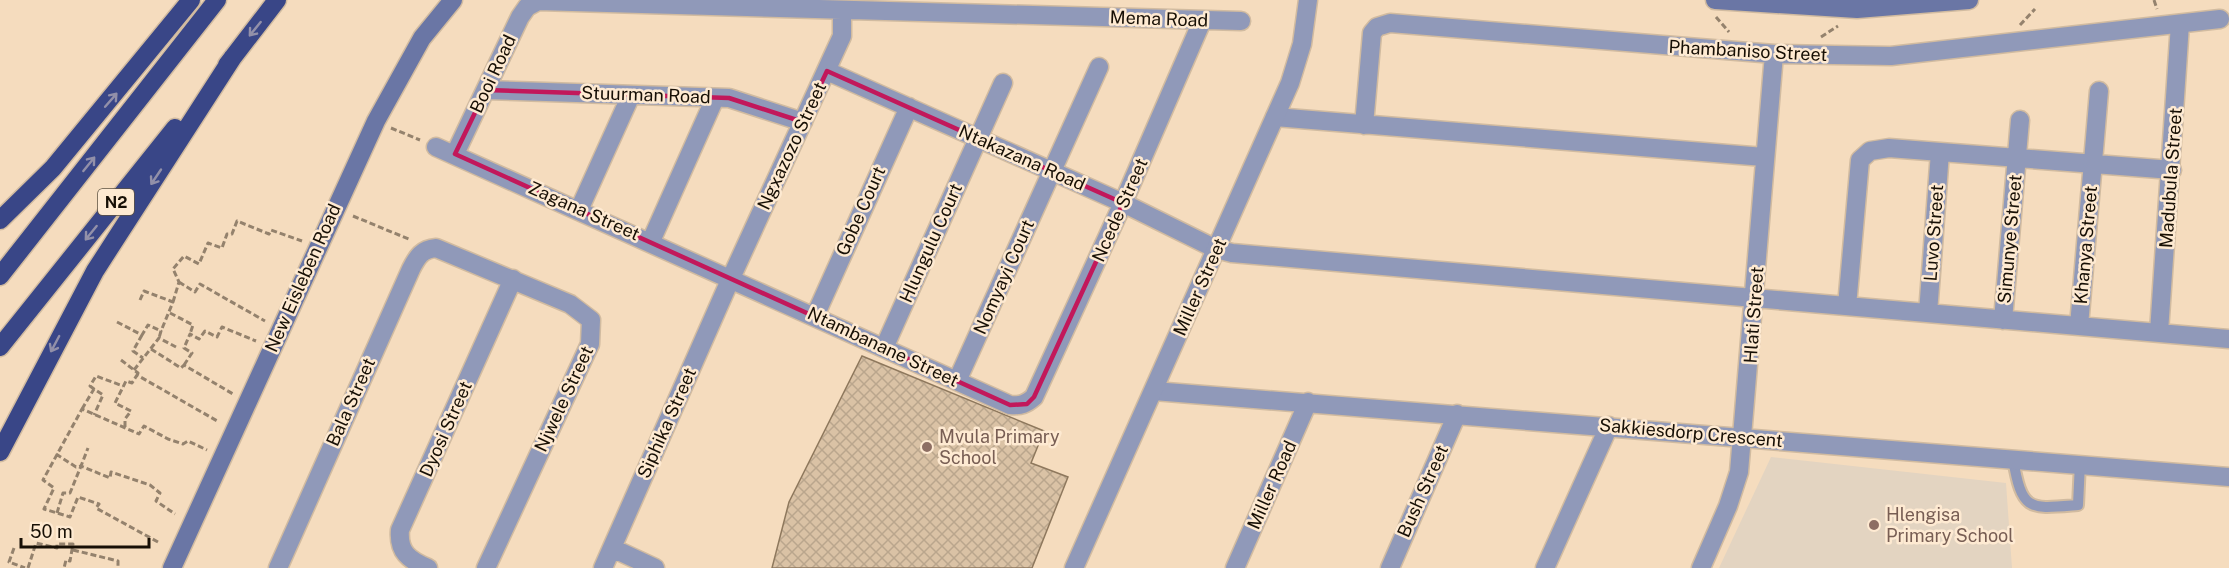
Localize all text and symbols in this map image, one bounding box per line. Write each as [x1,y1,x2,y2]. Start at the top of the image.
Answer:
street label: Mema Road [1109,6,1209,31]
one-way arrow [249,21,262,37]
street label: Booi Road [465,31,520,116]
street label: Phambaniso Street [1668,36,1828,65]
street label: Ngxazozo Street [753,79,830,213]
street label: Stuurman Road [581,82,711,107]
one-way arrow [104,93,118,108]
street label: Madubula Street [2155,107,2186,249]
street label: Ntakazana Road [956,120,1089,195]
street label: Ncede Street [1087,155,1152,265]
one-way arrow [82,157,96,172]
street label: Gobe Court [832,163,890,259]
one-way arrow [150,168,162,184]
street label: Simunye Street [1993,174,2026,304]
street label: Zagana Street [525,177,643,244]
street label: Hlungulu Court [895,180,966,306]
street label: Luvo Street [1920,184,1947,282]
street label: Khanya Street [2070,185,2101,305]
road number: N2 [98,189,134,215]
street label: New Eisleben Road [260,200,345,355]
street label: Nomyayi Court [969,216,1038,337]
one-way arrow [84,225,97,241]
street label: Miller Street [1169,235,1230,339]
street label: Hlati Street [1740,266,1767,364]
street label: Ntambanane Street [804,302,962,391]
one-way arrow [49,334,60,352]
street label: Njwele Street [530,343,597,455]
street label: Bala Street [322,354,379,449]
street label: Siphika Street [633,364,700,481]
street label: Dyosi Street [415,378,476,480]
street label: Sakkiesdorp Crescent [1598,414,1784,451]
place label: Mvula Primary School [939,426,1060,468]
street label: Miller Road [1243,437,1300,532]
marker: Mvula Primary School [920,440,934,454]
street label: Bush Street [1393,441,1452,540]
place label: Hlengisa Primary School [1886,504,2014,546]
scale bar [21,511,148,549]
marker: Hlengisa Primary School [1867,518,1881,532]
text: 50 m [30,521,73,542]

